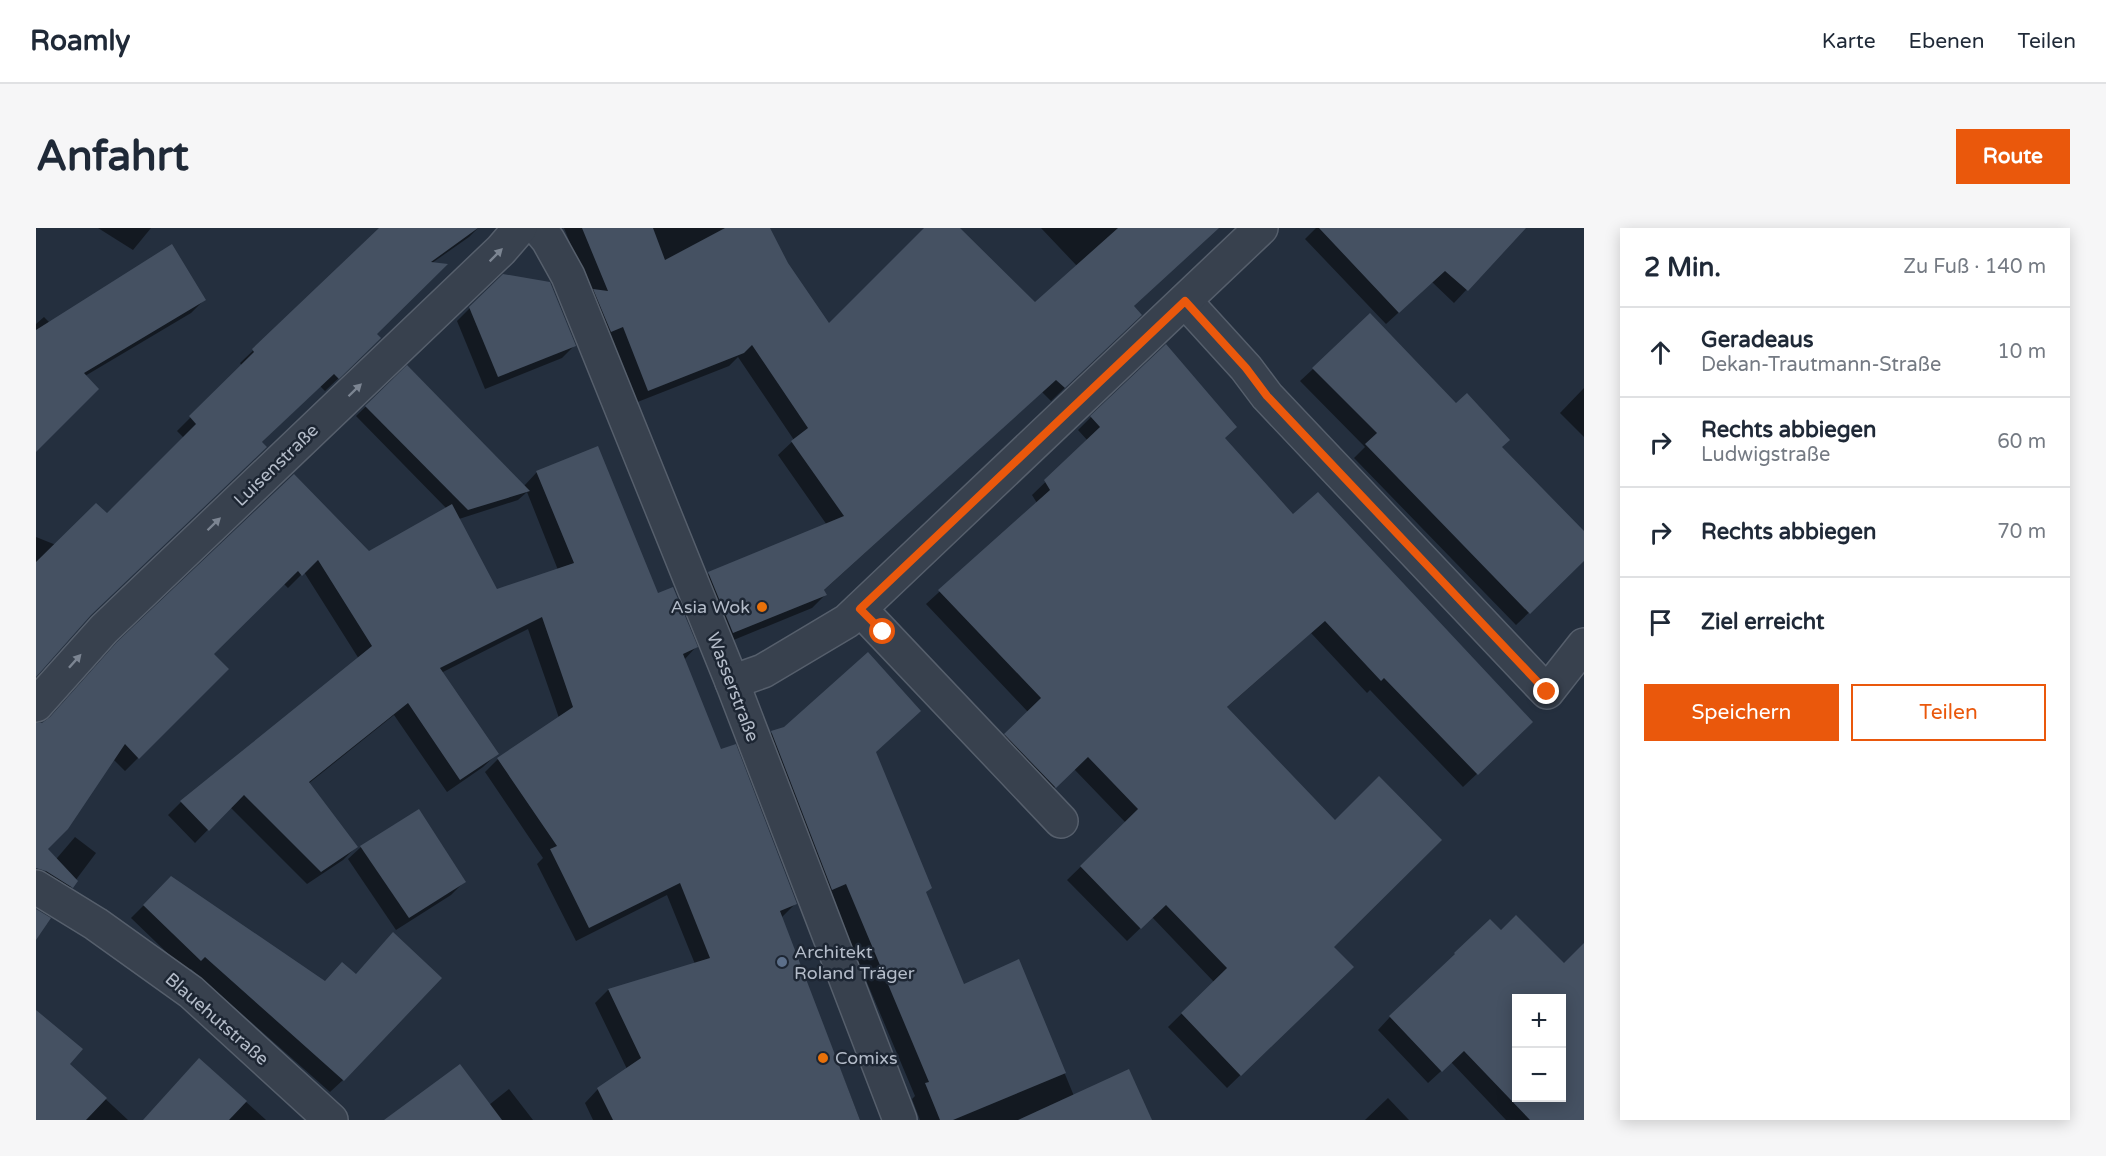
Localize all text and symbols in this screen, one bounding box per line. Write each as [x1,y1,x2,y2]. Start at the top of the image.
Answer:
text: Roamly [30,24,130,58]
text: Karte [1822,29,1876,54]
text: Ebenen [1909,29,1985,54]
text: Teilen [2018,29,2076,54]
button: Route [1956,129,2070,184]
text: Anfahrt [36,131,189,182]
one-way arrow [488,248,502,262]
text: 2 Min. [1644,252,1721,283]
text: Zu Fuß · 140 m [1903,255,2046,279]
text: Geradeaus [1701,327,1813,353]
icon: ahead [1644,336,1677,369]
text: 10 m [1997,340,2046,364]
text: Dekan-Trautmann-Straße [1701,353,1941,377]
one-way arrow [347,383,361,397]
text: Rechts abbiegen [1701,417,1876,443]
street label: Luisenstraße [229,419,323,511]
icon: right [1644,426,1677,459]
text: 60 m [1997,430,2046,454]
text: Ludwigstraße [1701,443,1830,467]
icon: right [1644,516,1677,549]
one-way arrow [206,518,220,532]
text: Rechts abbiegen [1701,519,1876,545]
text: 70 m [1997,520,2046,544]
place label: Asia Wok [671,596,750,618]
marker: Asia Wok [755,600,769,614]
icon: arrive [1644,606,1677,639]
text: Ziel erreicht [1701,609,1824,635]
route start [869,618,895,644]
street label: Wasserstraße [702,629,764,745]
one-way arrow [68,654,82,669]
route end [1533,678,1559,704]
button: Speichern [1644,684,1839,741]
button: Teilen [1851,684,2046,741]
place label: Architekt Roland Träger [794,941,915,984]
marker: Architekt Roland Träger [775,955,789,969]
street label: Blauehutstraße [161,968,273,1070]
map controls [1512,994,1566,1102]
button: + [1512,994,1566,1048]
place label: Comixs [835,1047,898,1069]
button: − [1512,1048,1566,1102]
marker: Comixs [816,1051,830,1065]

